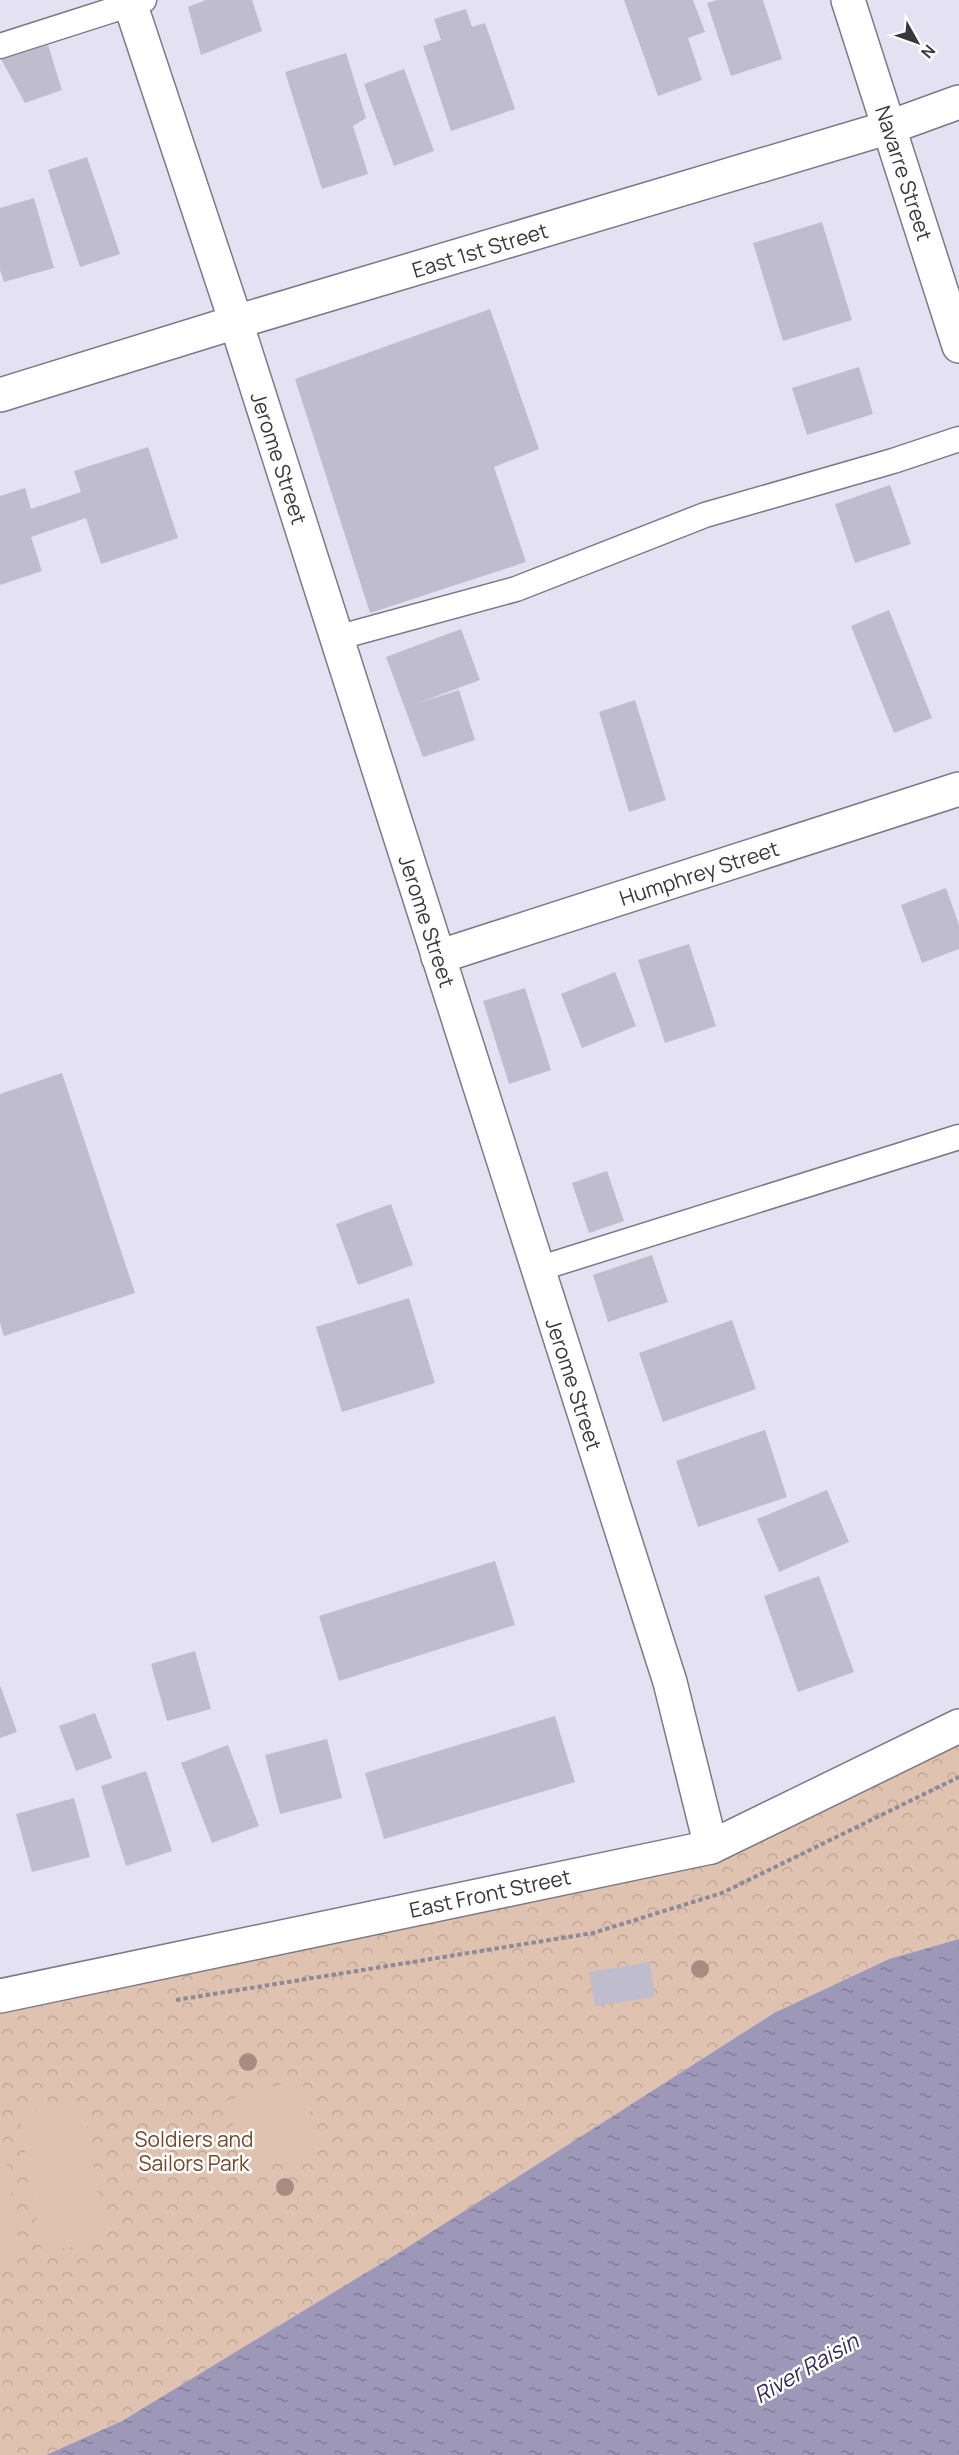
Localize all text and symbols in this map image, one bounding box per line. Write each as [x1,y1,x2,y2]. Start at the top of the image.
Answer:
north arrow [887,12,947,72]
text: N [916,40,941,63]
street label: Navarre Street [869,102,939,244]
street label: East 1st Street [409,216,551,284]
street label: Jerome Street [244,388,314,528]
street label: Humphrey Street [616,834,782,912]
street label: Jerome Street [392,851,462,991]
street label: Jerome Street [539,1314,609,1454]
street label: East Front Street [407,1862,573,1924]
park label: Soldiers and Sailors Park [135,2125,253,2177]
water label: River Raisin [748,2326,864,2410]

